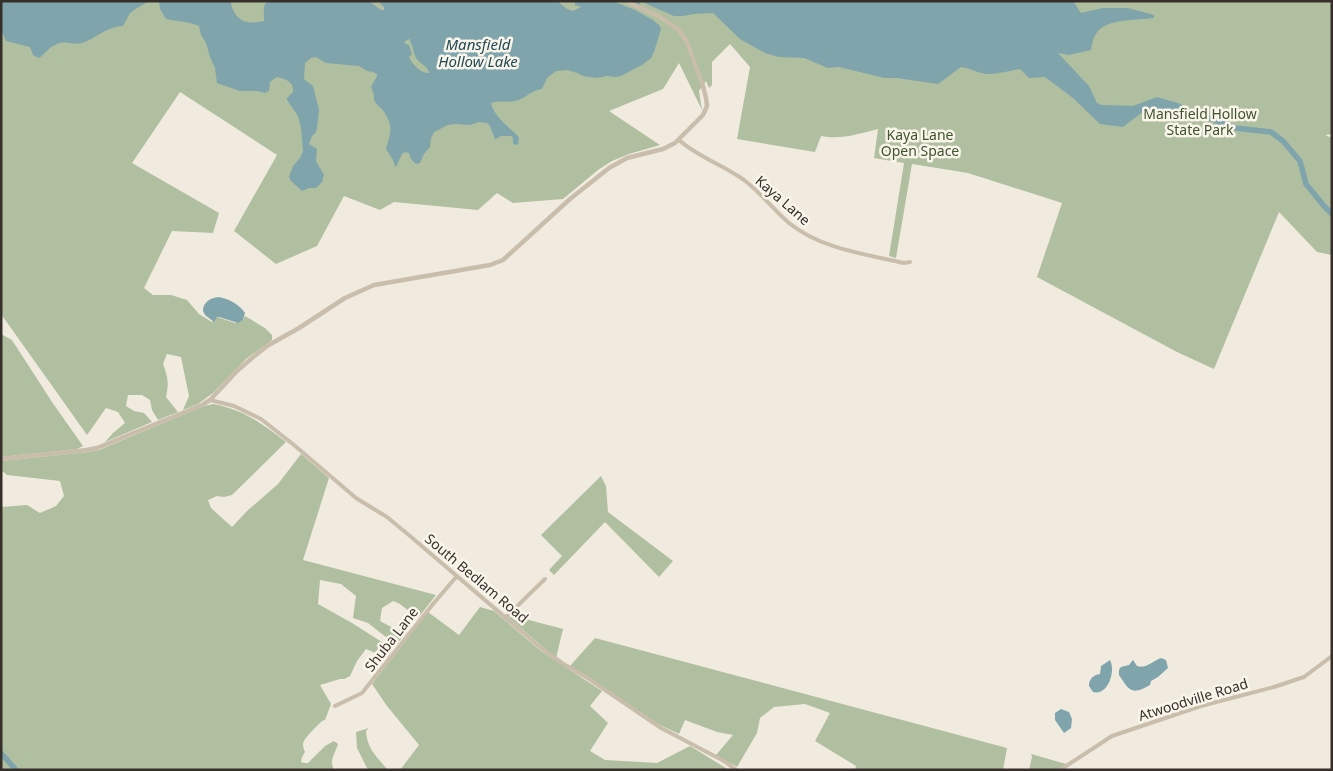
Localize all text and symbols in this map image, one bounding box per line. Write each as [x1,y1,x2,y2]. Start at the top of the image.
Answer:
water label: Mansfield Hollow Lake [438,34,518,71]
park label: Mansfield Hollow State Park [1143,104,1257,139]
park label: Kaya Lane Open Space [881,125,959,160]
street label: Kaya Lane [752,171,815,229]
street label: South Bedlam Road [421,529,533,627]
street label: Shuba Lane [360,603,422,675]
street label: Atwoodville Road [1136,673,1250,725]

